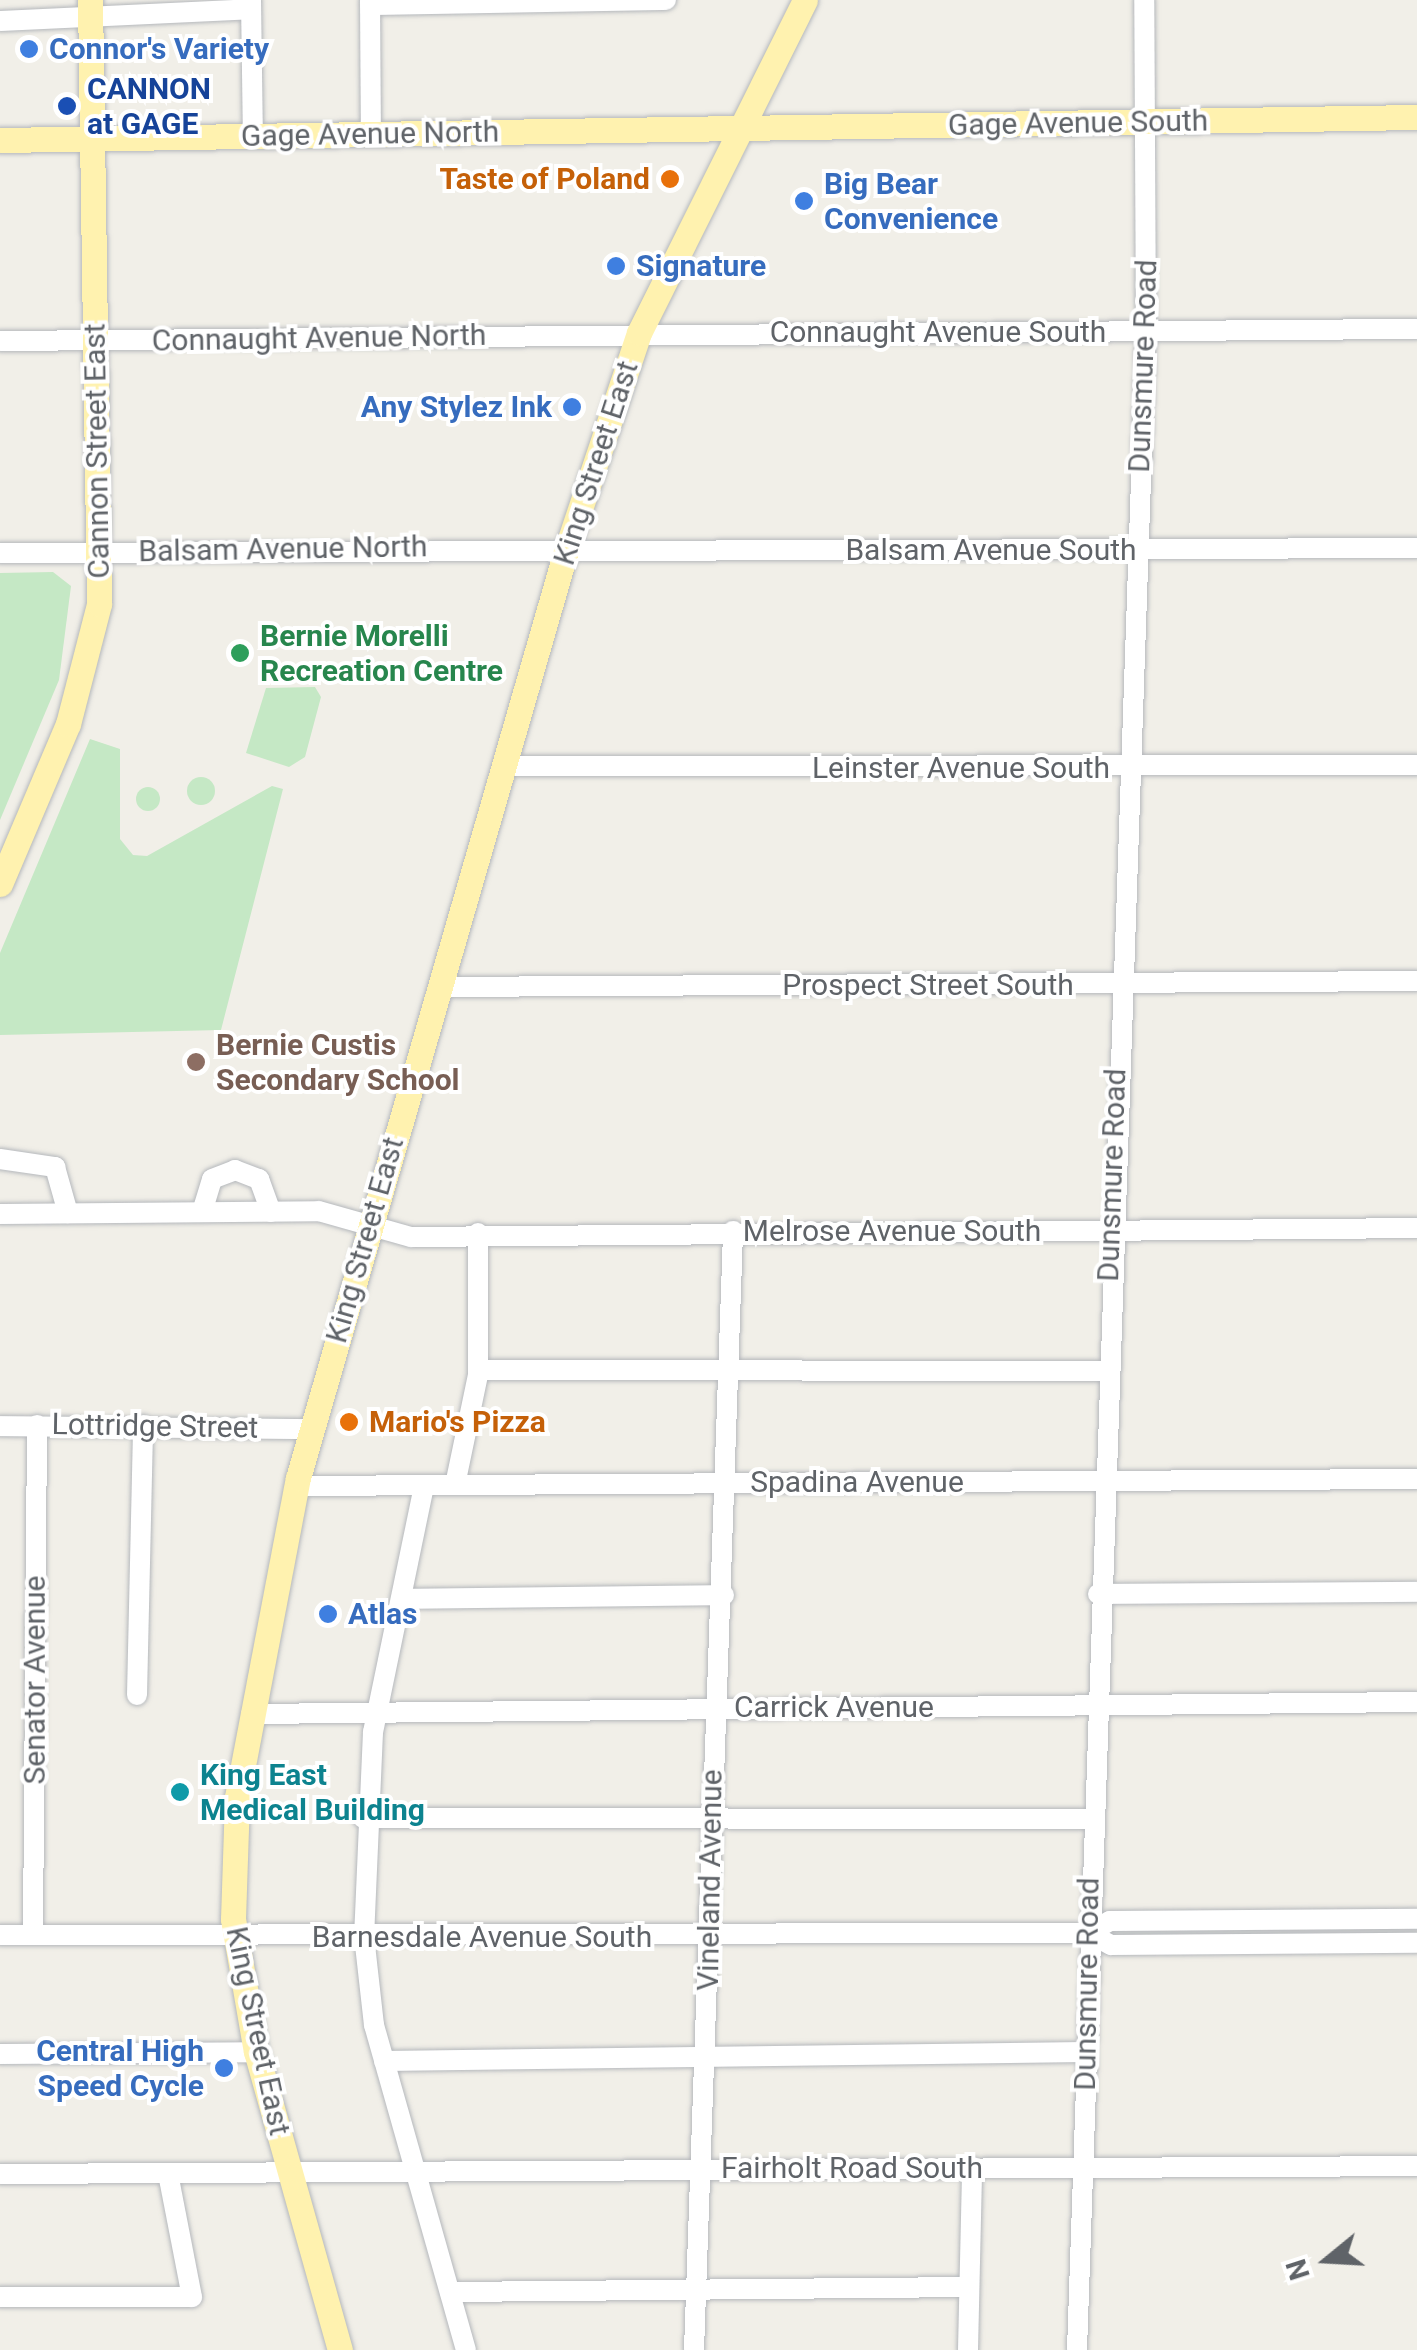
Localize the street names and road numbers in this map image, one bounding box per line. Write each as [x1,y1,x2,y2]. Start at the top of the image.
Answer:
street label: Gage Avenue South [948,103,1208,143]
street label: Gage Avenue North [241,114,499,154]
street label: Dunsmure Road [1121,259,1165,473]
street label: Connaught Avenue South [770,314,1106,350]
street label: Connaught Avenue North [151,317,487,359]
street label: Cannon Street East [77,323,117,579]
street label: King Street East [546,357,646,569]
street label: Balsam Avenue North [138,528,428,570]
street label: Balsam Avenue South [845,532,1137,568]
street label: Leinster Avenue South [812,750,1110,786]
street label: Prospect Street South [782,967,1074,1003]
street label: Dunsmure Road [1090,1068,1134,1282]
street label: King Street East [318,1133,412,1347]
street label: Melrose Avenue South [743,1213,1041,1249]
street label: Lottridge Street [51,1406,259,1446]
street label: Spadina Avenue [750,1464,964,1500]
street label: Senator Avenue [17,1576,53,1784]
street label: Carrick Avenue [734,1689,934,1725]
street label: Vineland Avenue [690,1769,730,1991]
street label: Dunsmure Road [1067,1877,1107,2091]
street label: Barnesdale Avenue South [312,1919,652,1955]
street label: King Street East [218,1923,298,2139]
street label: Fairholt Road South [721,2150,983,2186]

